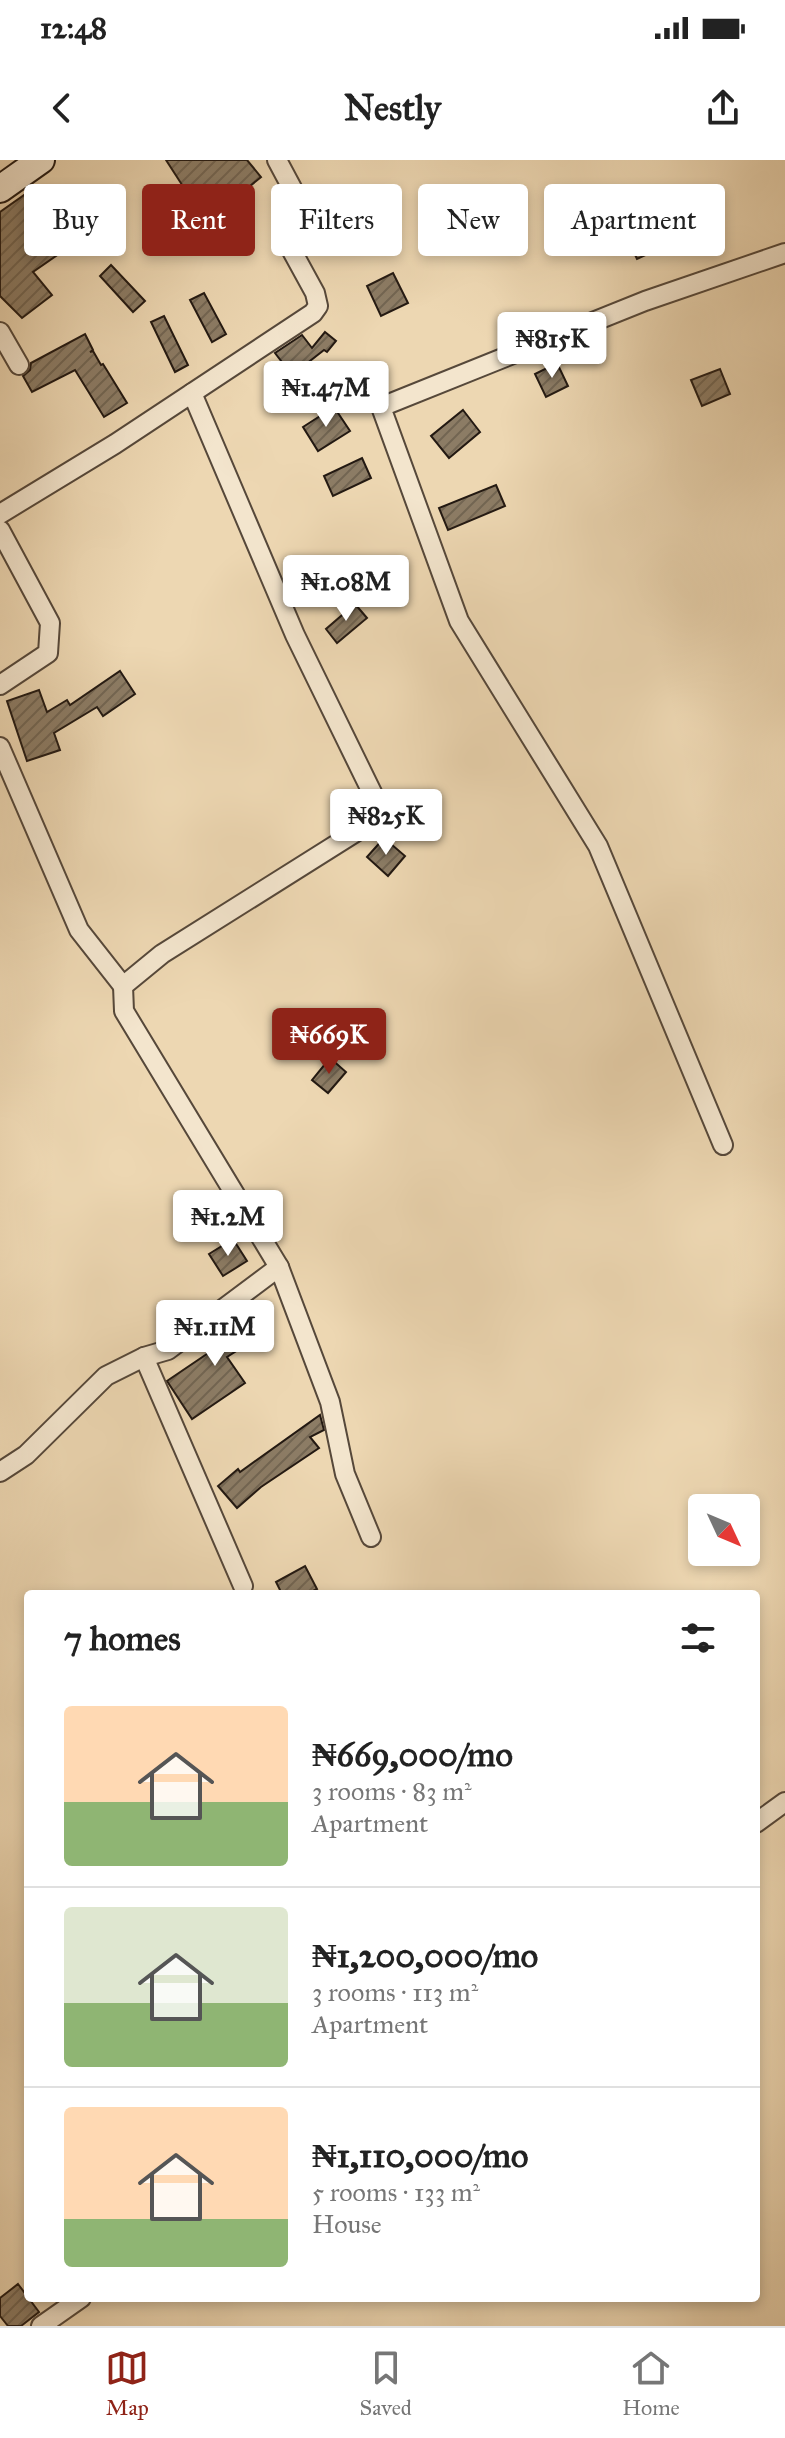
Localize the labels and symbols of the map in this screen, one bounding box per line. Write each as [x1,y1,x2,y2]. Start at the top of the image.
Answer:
pin: ₦815K [496,312,608,380]
pin: ₦1.47M [261,361,391,429]
pin: ₦1.08M [281,555,411,623]
pin: ₦825K [330,789,442,857]
pin: ₦669K [273,1008,385,1076]
pin: ₦1.2M [172,1190,284,1258]
pin: ₦1.11M [150,1300,280,1368]
north arrow [688,1494,760,1566]

